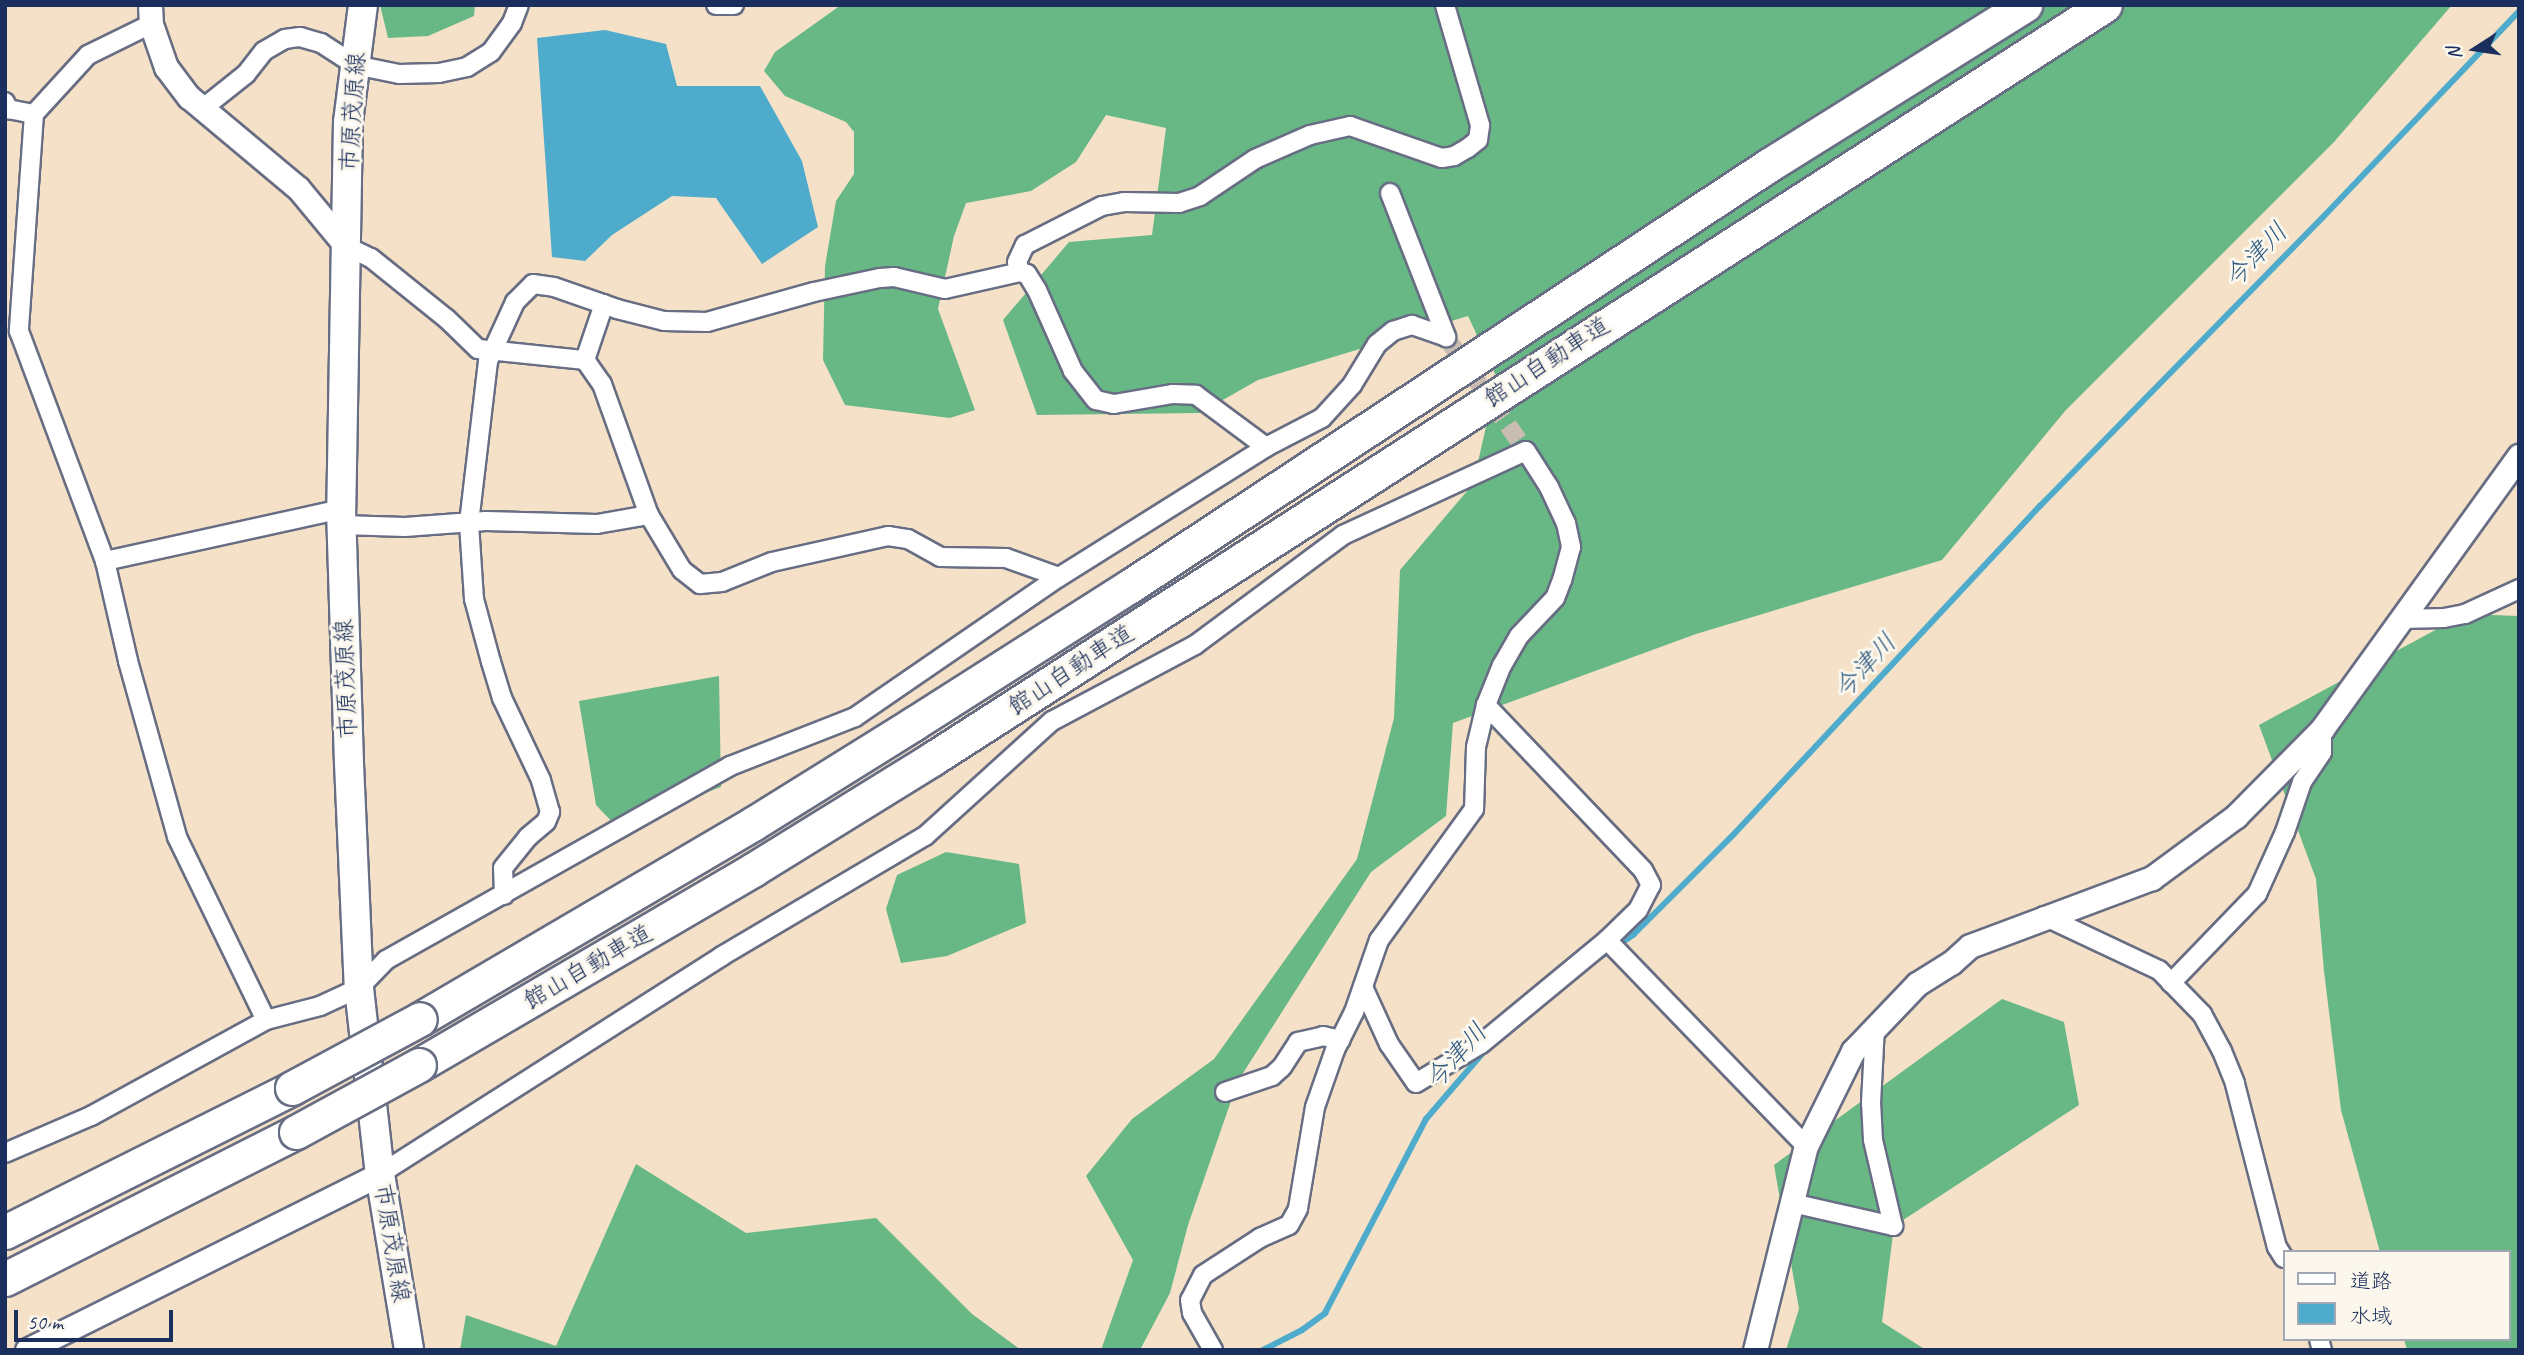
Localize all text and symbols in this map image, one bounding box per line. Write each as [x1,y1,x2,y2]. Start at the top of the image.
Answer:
north arrow [2440,14,2510,84]
text: N [2441,45,2467,62]
street label: 市原茂原線 [334,51,372,173]
water label: 今津川 [2218,216,2294,294]
street label: 館山自動車道 [1479,311,1615,413]
street label: 市原茂原線 [330,619,362,739]
street label: 館山自動車道 [1003,619,1139,721]
water label: 今津川 [1827,627,1903,705]
street label: 館山自動車道 [518,919,658,1015]
water label: 今津川 [1418,1017,1494,1095]
street label: 市原茂原線 [368,1181,416,1305]
legend [2282,1250,2510,1341]
text: 道路 [2350,1268,2392,1294]
scale bar [18,1296,177,1340]
text: 水域 [2350,1303,2392,1329]
text: 50 m [27,1309,63,1335]

